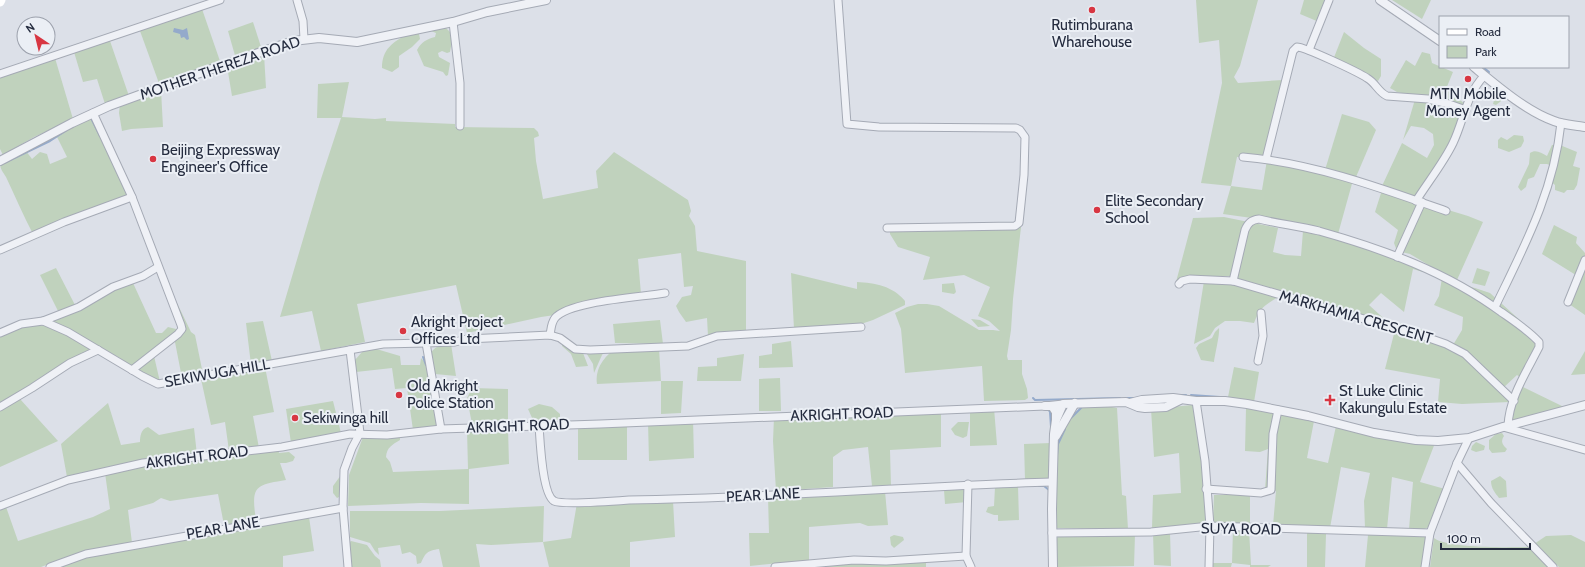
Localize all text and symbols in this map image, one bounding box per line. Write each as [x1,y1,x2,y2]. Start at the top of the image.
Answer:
marker: Rutimburana Wharehouse [1087,5,1097,15]
north arrow [16,16,56,56]
place label: Rutimburana Wharehouse [1051,16,1134,51]
legend [1439,16,1569,68]
text: N [23,20,37,36]
text: Road [1475,24,1501,39]
street label: MOTHER THEREZA ROAD [138,32,303,104]
text: Park [1475,44,1497,59]
marker: MTN Mobile Money Agent [1463,74,1473,84]
place label: MTN Mobile Money Agent [1426,85,1510,120]
place label: Beijing Expressway Engineer's Office [161,141,281,176]
marker: Beijing Expressway Engineer's Office [148,154,158,164]
place label: Elite Secondary School [1105,192,1204,227]
marker: Elite Secondary School [1092,205,1102,215]
street label: MARKHAMIA CRESCENT [1277,286,1435,348]
place label: Akright Project Offices Ltd [411,313,503,348]
marker: Akright Project Offices Ltd [398,326,408,336]
street label: SEKIWUGA HILL [163,355,272,391]
place label: Old Akright Police Station [407,377,494,412]
place label: St Luke Clinic Kakungulu Estate [1339,382,1447,417]
marker: Old Akright Police Station [394,390,404,400]
marker: St Luke Clinic Kakungulu Estate [1324,394,1336,406]
street label: AKRIGHT ROAD [790,403,894,425]
place label: Sekiwinga hill [303,409,389,427]
marker: Sekiwinga hill [290,413,300,423]
street label: AKRIGHT ROAD [466,415,570,437]
street label: AKRIGHT ROAD [145,442,249,472]
street label: PEAR LANE [725,484,801,506]
street label: PEAR LANE [185,513,261,543]
street label: SUYA ROAD [1201,519,1281,539]
scale bar [1441,525,1530,551]
text: 100 m [1447,531,1481,546]

